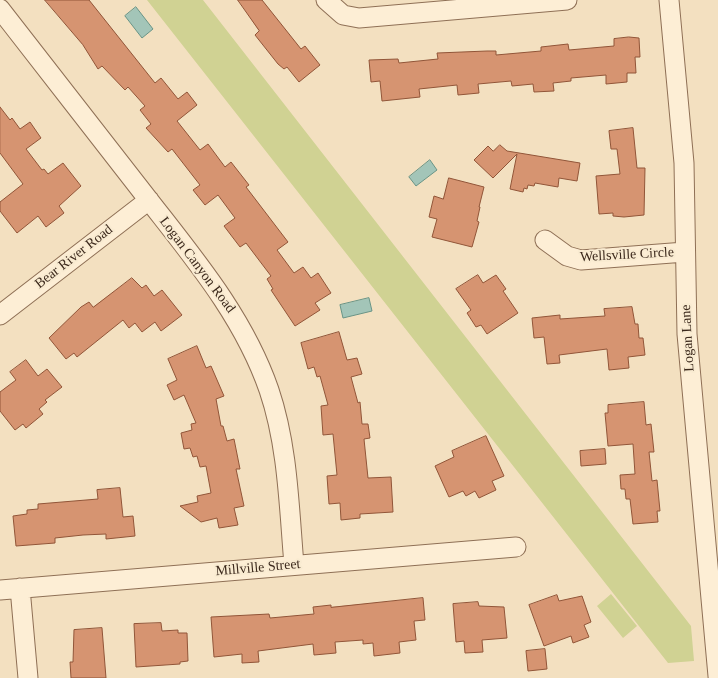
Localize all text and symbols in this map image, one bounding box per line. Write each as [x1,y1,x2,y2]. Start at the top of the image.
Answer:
street label: Logan Canyon Road [155,214,239,316]
street label: Bear River Road [32,221,116,293]
street label: Wellsville Circle [580,244,674,266]
street label: Logan Lane [678,304,698,372]
street label: Millville Street [215,556,301,580]

